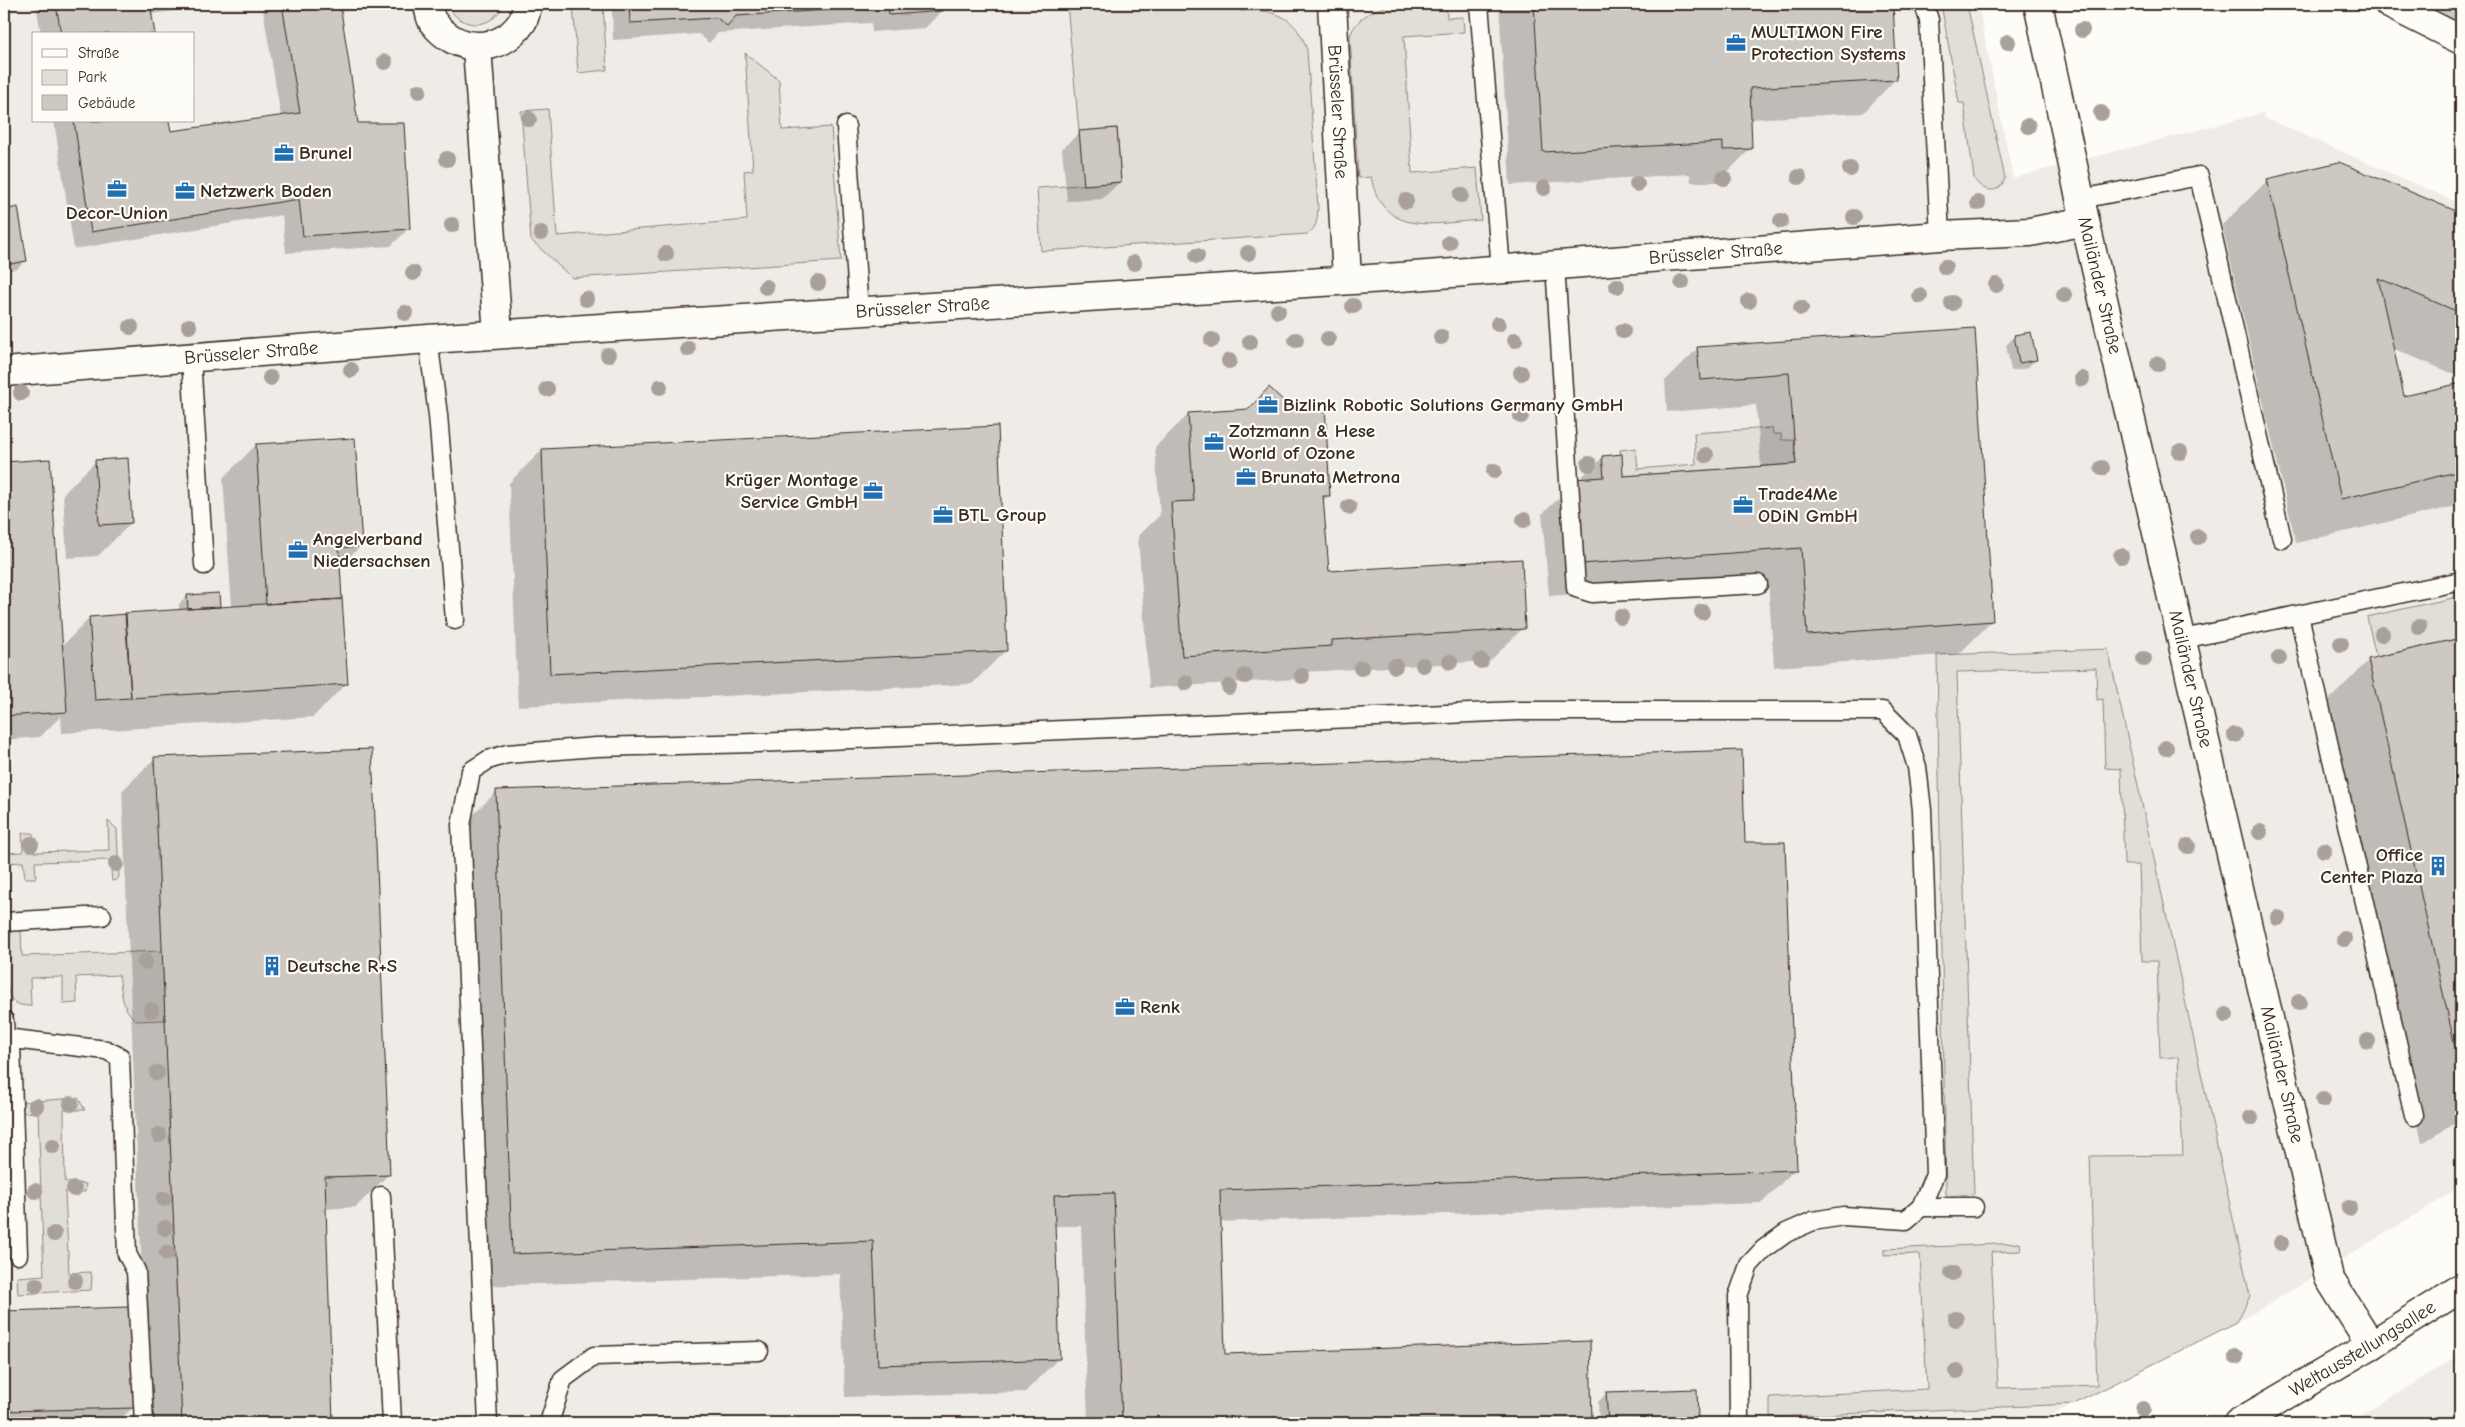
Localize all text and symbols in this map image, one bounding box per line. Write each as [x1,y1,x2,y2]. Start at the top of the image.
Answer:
place label: MULTIMON Fire Protection Systems [1751,21,1906,65]
legend [32,32,195,122]
office icon: MULTIMON Fire Protection Systems [1725,32,1747,54]
text: Straße [78,44,120,62]
street label: Brüsseler Straße [1323,44,1353,180]
text: Park [78,68,107,86]
text: Gebäude [78,94,136,112]
office icon: Brunel [273,142,295,164]
place label: Brunel [299,142,352,164]
office icon: Decor-Union [106,178,128,200]
office icon: Netzwerk Boden [174,180,196,202]
place label: Netzwerk Boden [200,180,332,202]
place label: Decor-Union [66,202,168,224]
street label: Mailänder Straße [2073,214,2126,356]
street label: Brüsseler Straße [1648,237,1784,269]
street label: Brüsseler Straße [855,292,990,323]
street label: Brüsseler Straße [183,337,319,369]
office icon: Bizlink Robotic Solutions Germany GmbH [1257,394,1279,416]
place label: Bizlink Robotic Solutions Germany GmbH [1283,394,1623,416]
place label: Zotzmann & Hese World of Ozone [1229,420,1375,464]
office icon: Zotzmann & Hese World of Ozone [1203,431,1225,453]
office icon: Brunata Metrona [1235,466,1257,488]
place label: Brunata Metrona [1261,466,1400,488]
place label: Krüger Montage Service GmbH [725,469,858,513]
office icon: Krüger Montage Service GmbH [862,480,884,502]
place label: Trade4Me ODiN GmbH [1758,483,1858,527]
office icon: Trade4Me ODiN GmbH [1732,494,1754,516]
office icon: BTL Group [932,504,954,526]
place label: BTL Group [958,504,1047,526]
place label: Angelverband Niedersachsen [313,528,431,572]
office icon: Angelverband Niedersachsen [287,539,309,561]
street label: Mailänder Straße [2164,608,2217,750]
place label: Office Center Plaza [2320,844,2423,888]
building icon: Office Center Plaza [2427,855,2449,877]
building icon: Deutsche R+S [261,955,283,977]
place label: Deutsche R+S [287,955,397,977]
office icon: Renk [1114,996,1136,1018]
place label: Renk [1140,996,1181,1018]
street label: Mailänder Straße [2256,1004,2309,1145]
street label: Weltausstellungsallee [2285,1296,2440,1401]

